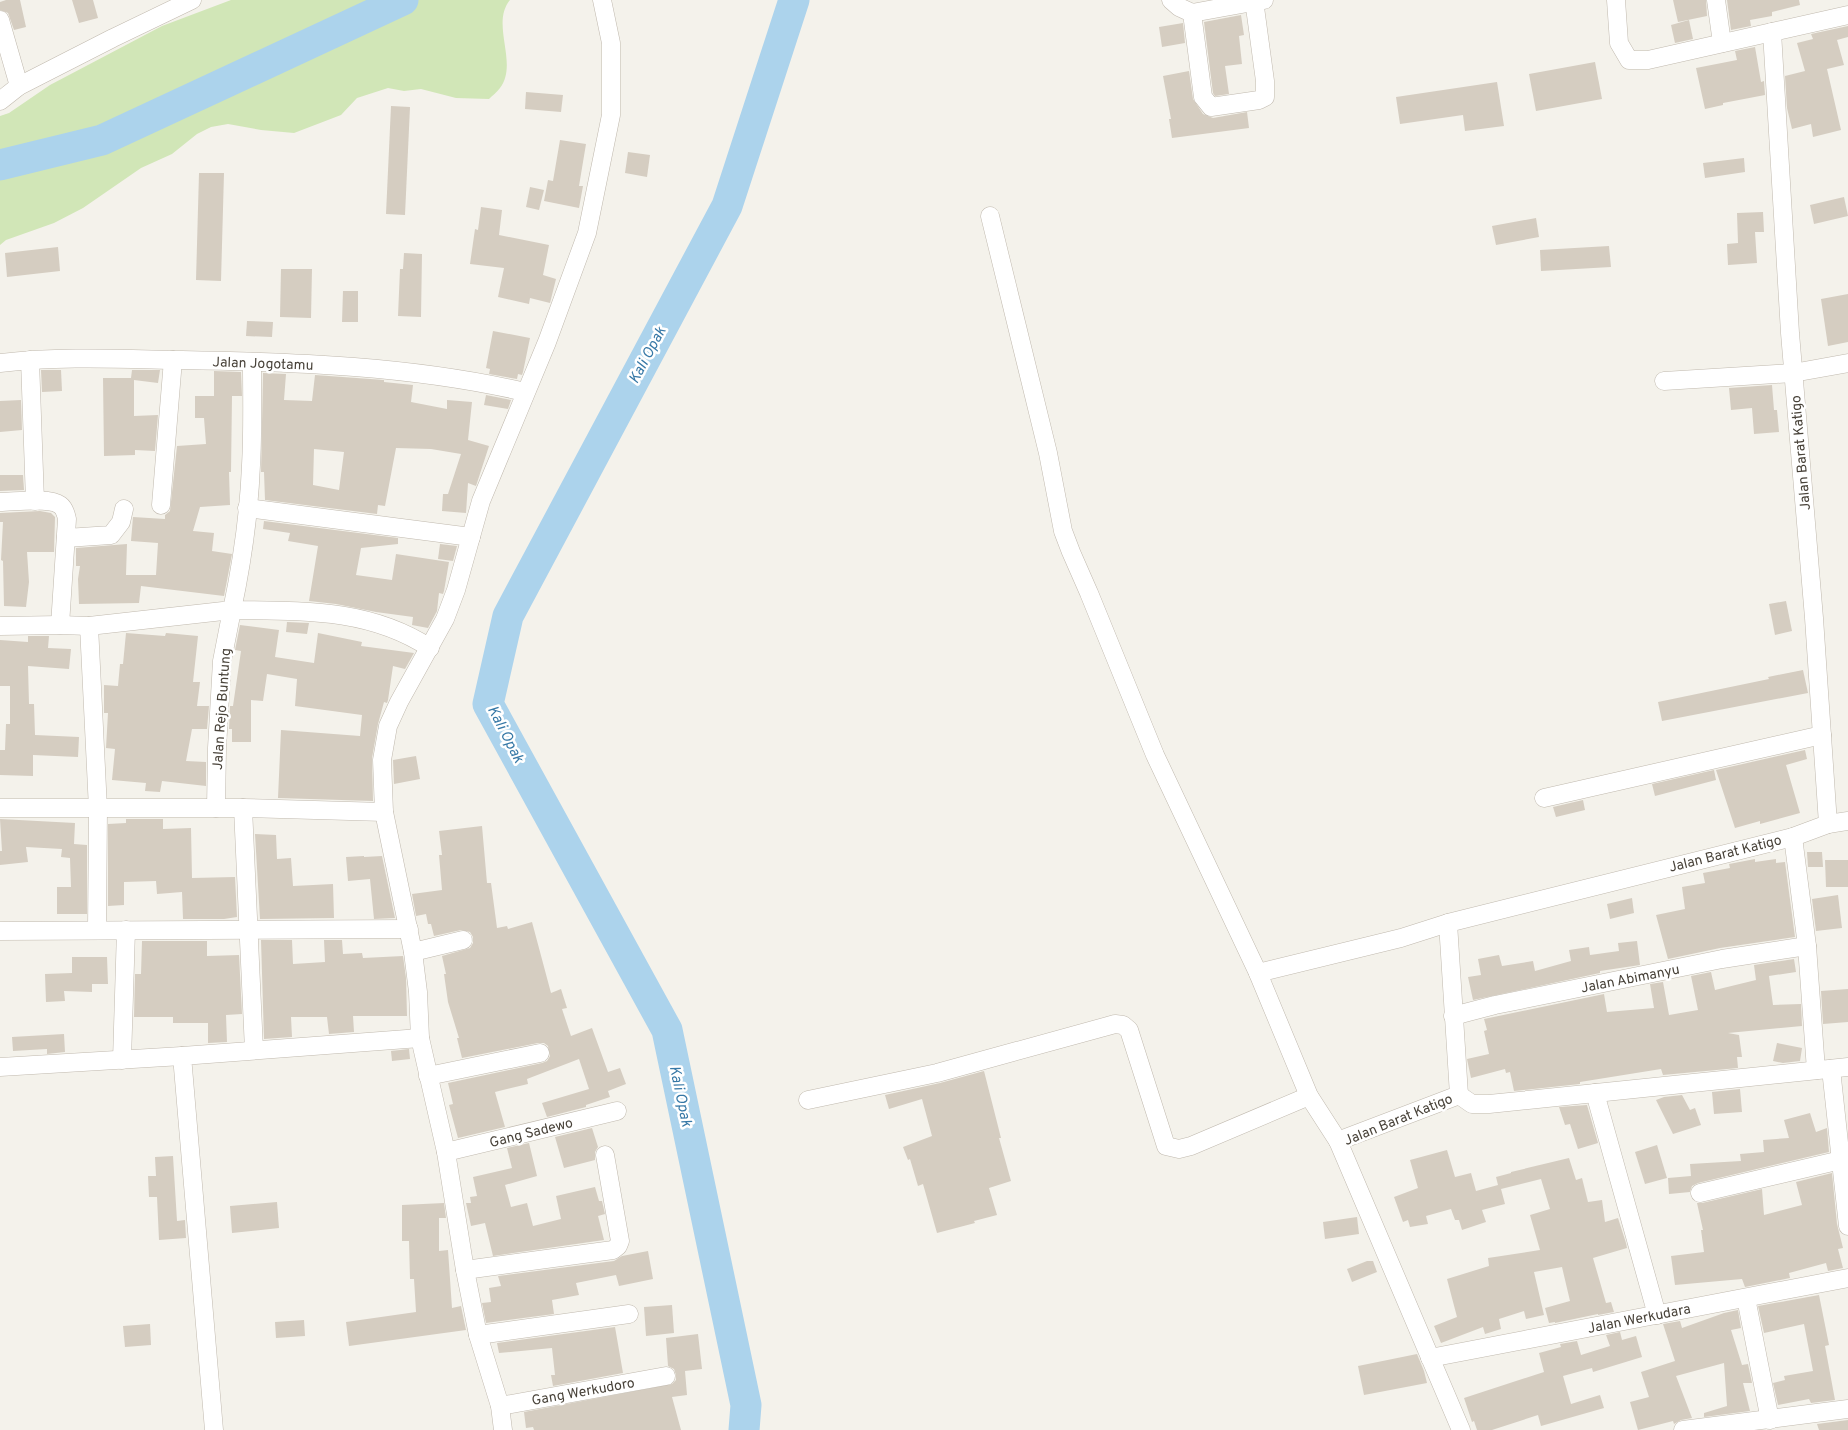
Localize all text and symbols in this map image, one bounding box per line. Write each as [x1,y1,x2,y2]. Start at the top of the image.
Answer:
water label: Kali Opak [625,324,671,387]
street label: Jalan Jogotamu [212,354,314,375]
street label: Jalan Barat Katigo [1788,394,1815,511]
street label: Jalan Rejo Buntung [210,648,235,771]
water label: Kali Opak [482,703,527,767]
street label: Jalan Barat Katigo [1667,832,1784,877]
street label: Jalan Abimanyu [1579,962,1681,997]
water label: Kali Opak [664,1064,695,1129]
street label: Jalan Barat Katigo [1342,1091,1455,1150]
street label: Gang Sadewo [488,1115,575,1152]
street label: Jalan Werkudara [1586,1301,1692,1338]
street label: Gang Werkudoro [530,1375,636,1410]

